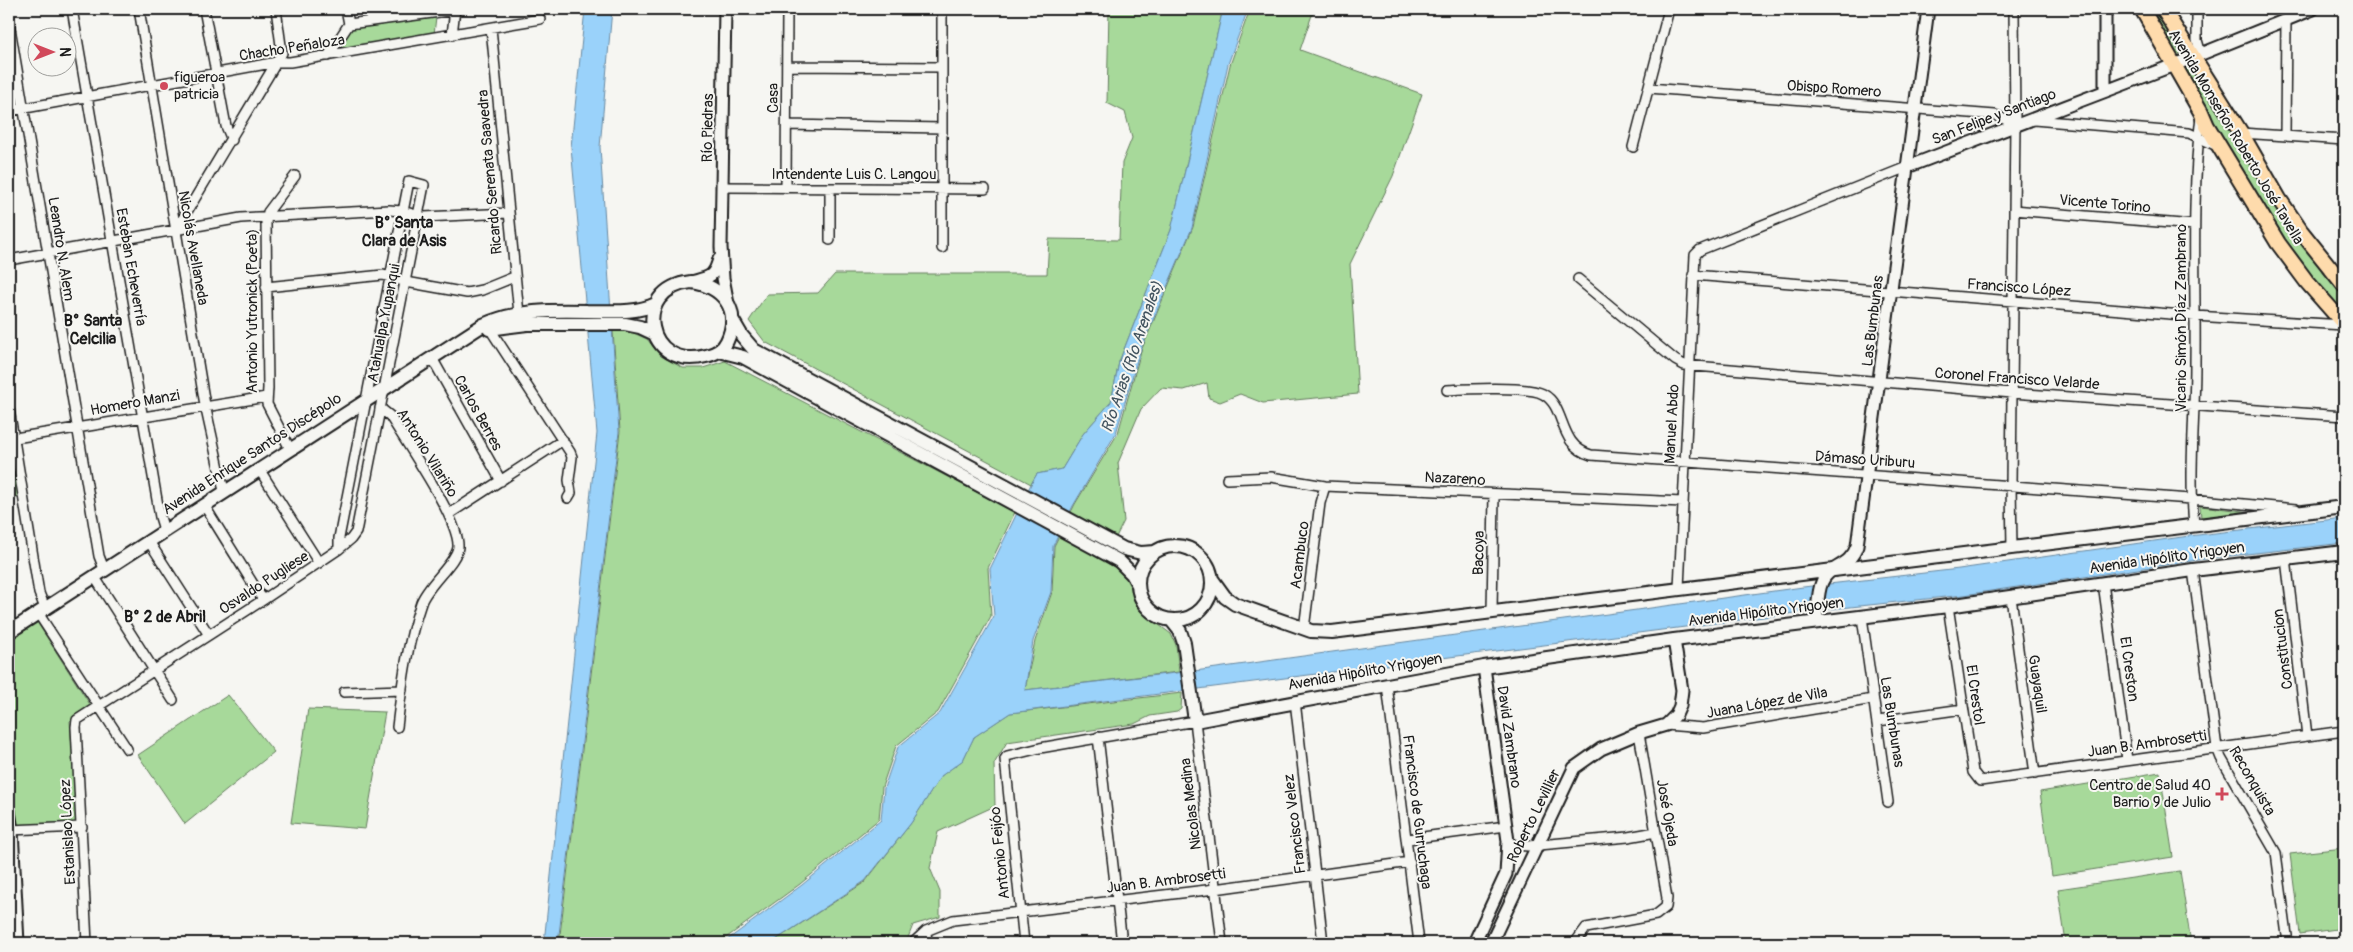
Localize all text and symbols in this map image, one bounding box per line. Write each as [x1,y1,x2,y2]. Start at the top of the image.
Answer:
street label: Avenida Monseñor Roberto José Tavella [2164,26,2308,248]
north arrow [28,28,78,78]
street label: Chacho Peñaloza [238,30,346,66]
text: N [56,47,73,57]
place label: figueroa patricia [174,68,225,104]
street label: Obispo Romero [1786,76,1882,102]
marker: figueroa patricia [158,80,170,92]
street label: Casa [764,83,783,113]
street label: San Felipe y Santiago [1929,85,2059,149]
street label: Ricardo Serenata Saavedra [473,89,507,255]
street label: Río Piedras [698,93,718,163]
street label: Intendente Luis C. Langou [772,165,936,184]
street label: Nicolás Avellaneda [174,189,212,307]
street label: Vicente Torino [2058,191,2152,217]
street label: Leandro N. Alem [43,196,79,302]
street label: Esteban Echeverría [111,207,151,327]
district label: B° Santa Clara de Asis [362,213,447,251]
street label: Vicario Simón Díaz Zambrano [2172,224,2191,412]
street label: Antonio Yutronick (Poeta) [243,229,262,393]
street label: Atahualpa Yupanqui [363,262,405,384]
street label: Las Bumbunas [1858,274,1888,368]
street label: Francisco López [1966,275,2072,301]
water label: Río Arias (Río Arenales) [1097,278,1167,435]
district label: B° Santa Celcilia [64,311,123,349]
street label: Coronel Francisco Velarde [1934,364,2101,394]
street label: Carlos Berres [449,372,507,454]
street label: Manuel Abdo [1660,384,1684,464]
street label: Homero Manzi [89,386,182,420]
street label: Avenida Enrique Santos Discépolo [159,389,345,519]
street label: Antonio Vilariño [392,405,462,501]
street label: Dámaso Uriburu [1814,447,1916,473]
street label: Nazareno [1424,468,1486,490]
street label: Acambuco [1286,520,1314,590]
street label: Bacoya [1469,531,1489,575]
street label: Avenida Hipólito Yrigoyen [2088,538,2246,578]
street label: Osvaldo Pugliese [216,547,313,619]
street label: Avenida Hipólito Yrigoyen [1687,593,1845,631]
district label: B° 2 de Abril [124,607,206,627]
street label: Constitucion [2269,608,2297,690]
street label: El Creston [2115,635,2143,703]
street label: Avenida Hipólito Yrigoyen [1286,649,1444,695]
street label: Guayaquil [2024,654,2050,714]
street label: El Crestol [1961,664,1989,726]
street label: Las Bumbunas [1875,675,1909,769]
street label: Juana López de Vila [1705,683,1829,723]
street label: David Zambrano [1492,685,1526,789]
street label: Juan B. Ambrosetti [2086,726,2208,762]
street label: Francisco de Gurruchaga [1398,734,1436,890]
street label: Reconquista [2225,743,2280,819]
street label: Nicolas Medina [1176,757,1206,851]
street label: Roberto Levillier [1503,765,1565,866]
street label: Francisco Velez [1279,773,1311,875]
place label: Centro de Salud 40 Barrio 9 de Julio [2089,776,2211,812]
street label: José Ojeda [1652,778,1682,848]
street label: Estanislao López [56,779,80,885]
marker: Centro de Salud 40 Barrio 9 de Julio [2215,787,2229,801]
street label: Antonio Feijóo [986,806,1014,900]
street label: Juan B. Ambrosetti [1105,864,1227,898]

